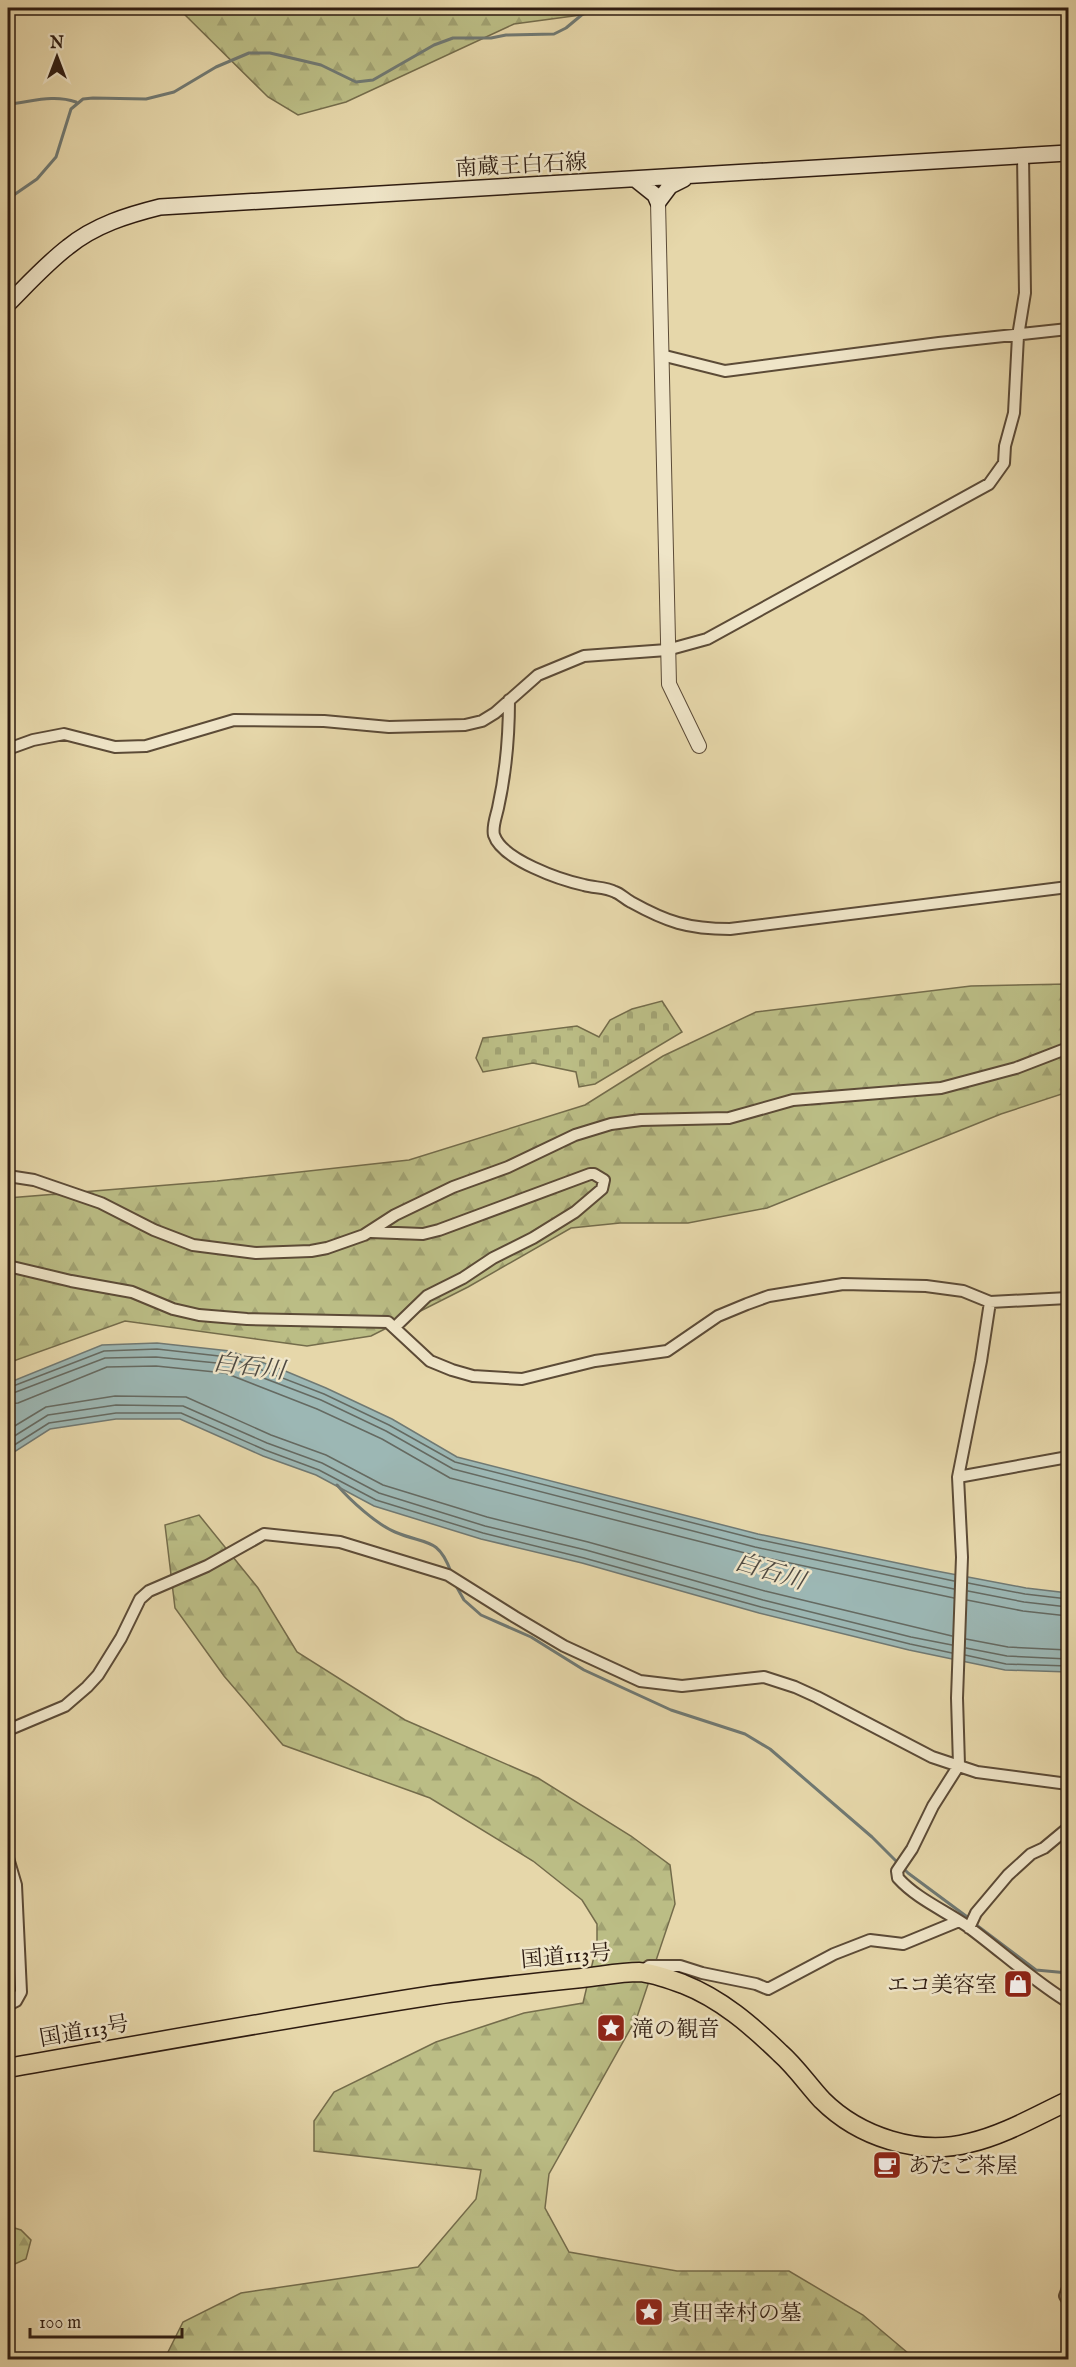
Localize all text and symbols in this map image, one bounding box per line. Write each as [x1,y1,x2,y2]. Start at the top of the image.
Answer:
north arrow [27,27,87,87]
text: N [49,34,64,54]
street label: 南蔵王白石線 [454,149,588,183]
water label: 白石川 [211,1348,289,1388]
water label: 白石川 [731,1547,811,1599]
street label: 国道113号 [520,1939,613,1975]
shop icon: エコ美容室 [1002,1968,1034,2000]
place label: エコ美容室 [887,1972,997,2000]
street label: 国道113号 [37,2010,131,2054]
place icon: 滝の観音 [595,2012,627,2044]
place label: 滝の観音 [632,2016,720,2044]
cafe icon: あたご茶屋 [871,2149,903,2181]
place label: あたご茶屋 [908,2153,1018,2181]
place icon: 真田幸村の墓 [633,2296,665,2328]
place label: 真田幸村の墓 [670,2300,802,2328]
scale bar [30,2301,182,2339]
text: 100 m [39,2312,81,2335]

